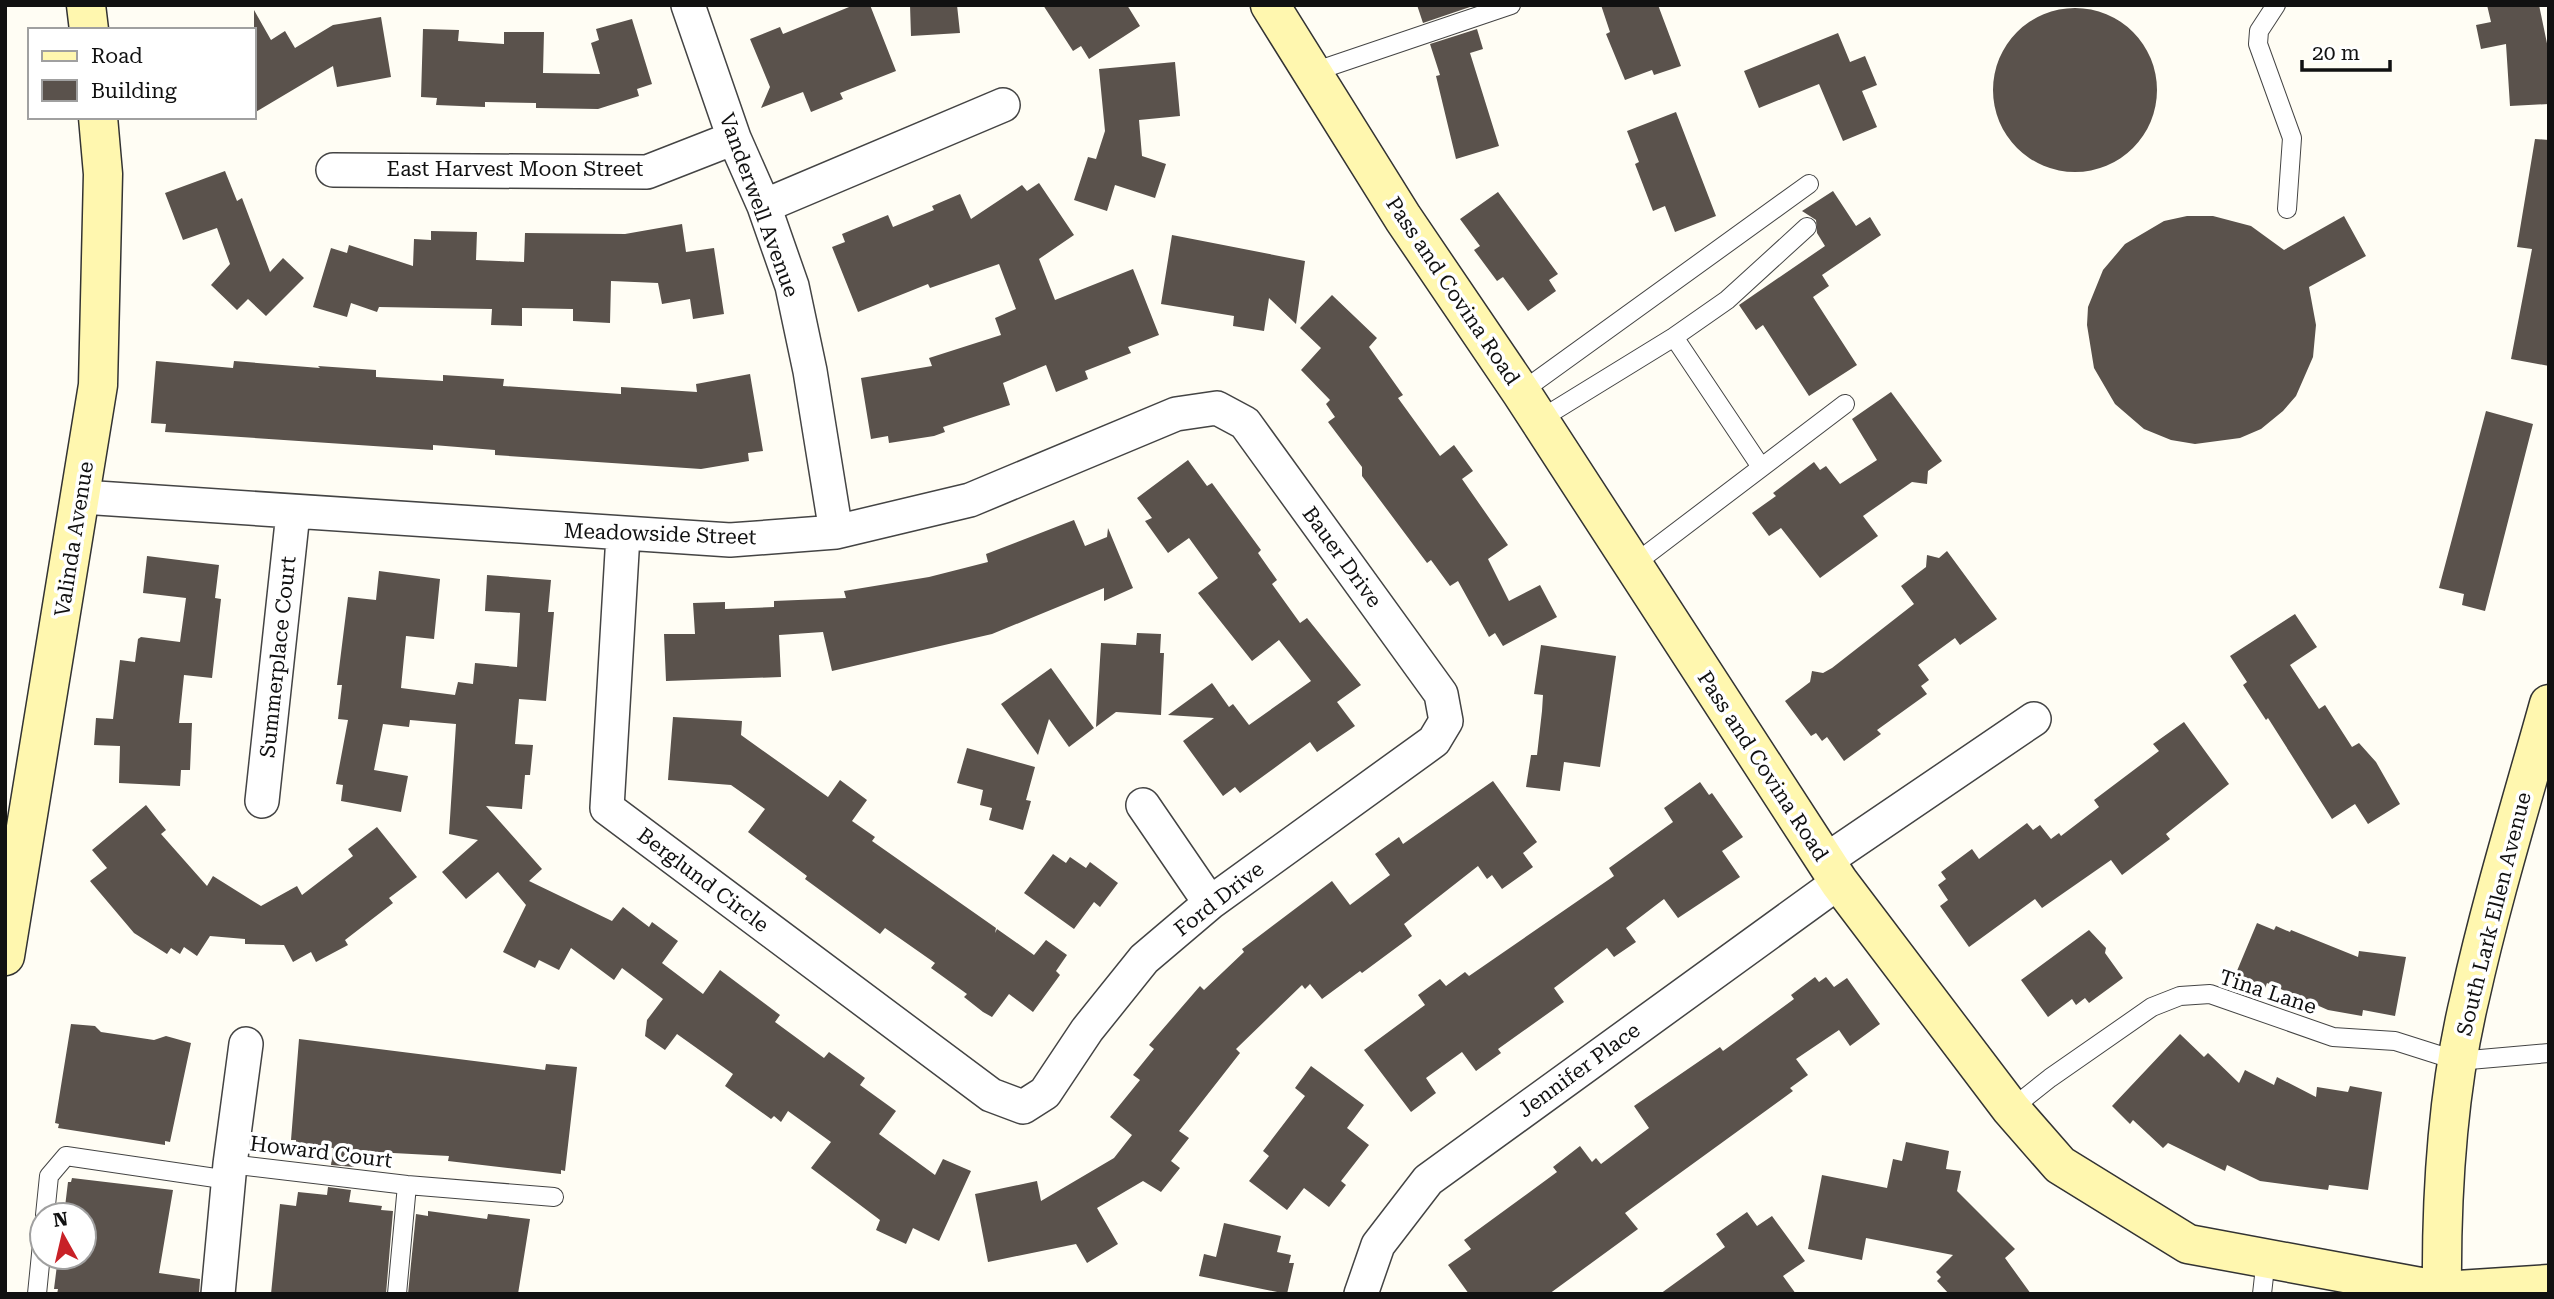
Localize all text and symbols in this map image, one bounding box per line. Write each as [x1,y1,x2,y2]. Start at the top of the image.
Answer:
legend [28,28,256,119]
scale bar [2302,28,2390,72]
text: 20 m [2312,41,2360,65]
text: Road [91,44,143,68]
text: Building [91,79,177,103]
street label: Vanderwell Avenue [715,110,803,300]
street label: East Harvest Moon Street [387,157,644,181]
street label: Pass and Covina Road [1381,192,1525,390]
street label: Valinda Avenue [50,460,98,618]
street label: Bauer Drive [1297,502,1387,612]
street label: Meadowside Street [563,519,757,549]
street label: Summerplace Court [255,555,301,759]
street label: Pass and Covina Road [1693,667,1834,866]
street label: South Lark Ellen Avenue [2452,790,2536,1038]
street label: Berglund Circle [633,823,773,937]
street label: Ford Drive [1170,857,1268,941]
street label: Tina Lane [2216,965,2320,1019]
street label: Jennifer Place [1513,1018,1645,1122]
street label: Howard Court [248,1131,394,1173]
north arrow [28,1201,98,1271]
text: N [52,1207,70,1232]

